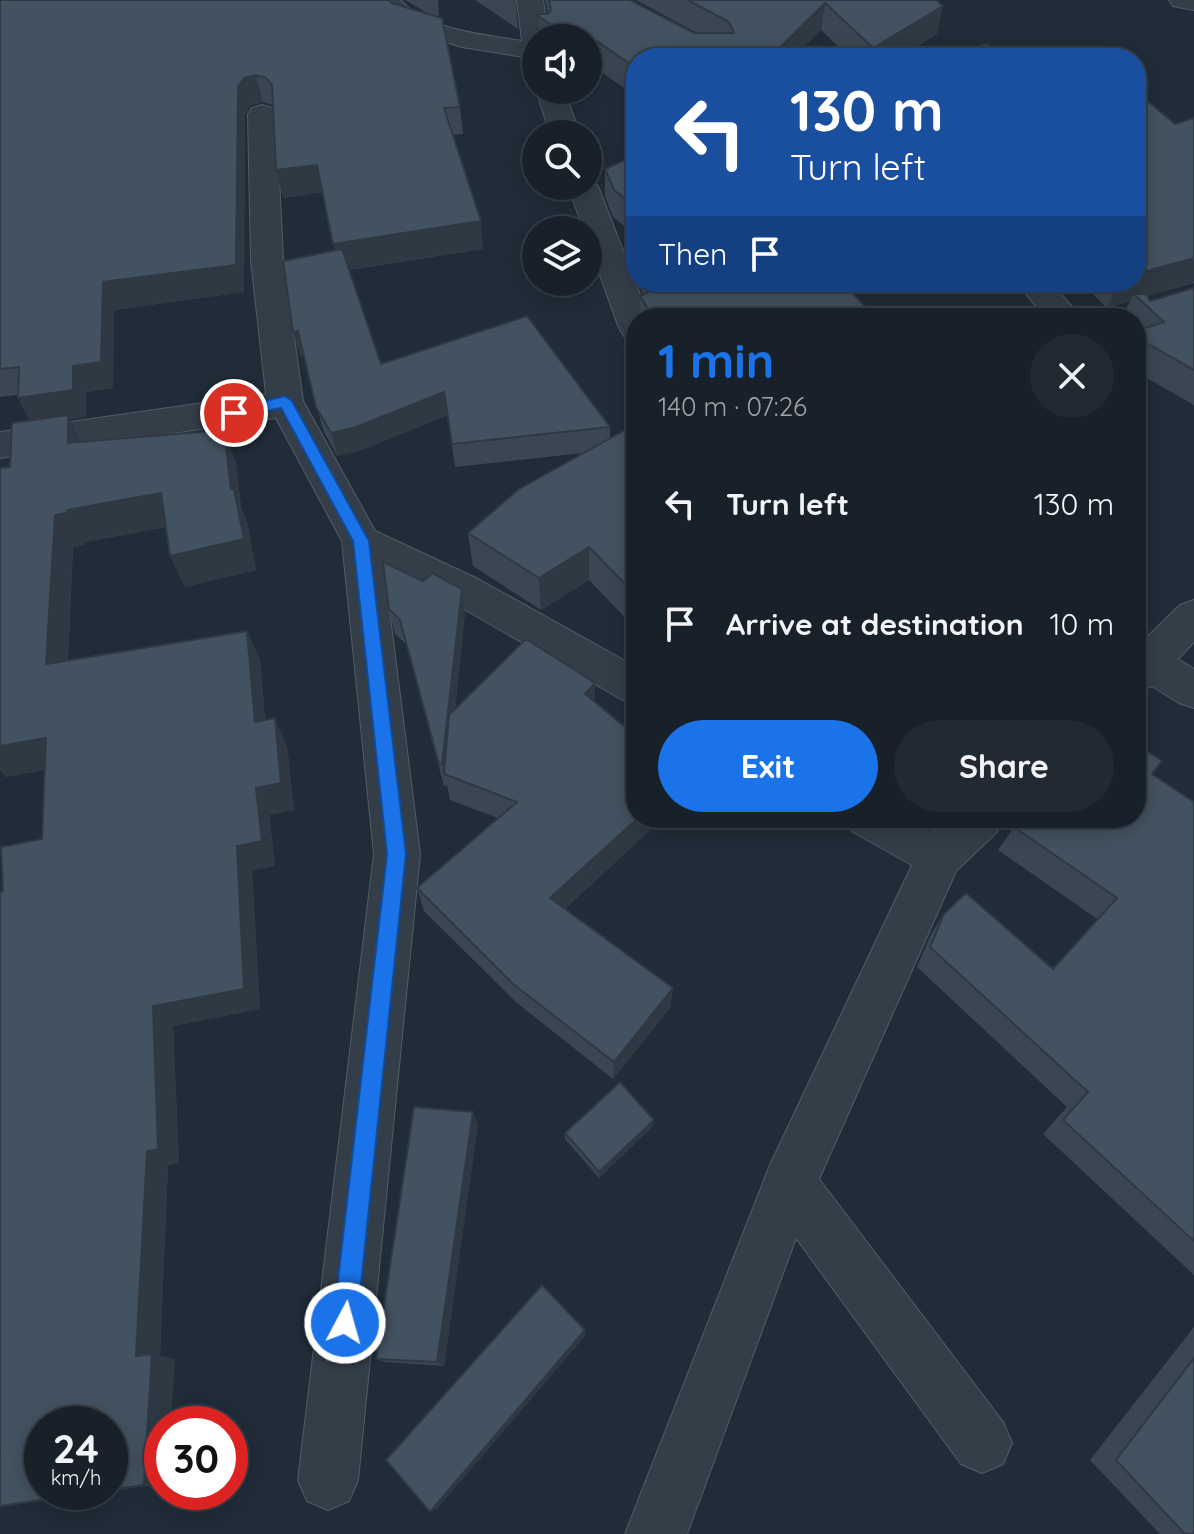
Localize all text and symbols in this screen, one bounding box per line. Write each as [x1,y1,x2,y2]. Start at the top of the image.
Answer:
map controls [522,24,602,296]
button: sound [522,24,602,104]
text: 130 m [790,75,944,145]
icon: left [658,80,762,184]
button: search [522,120,602,200]
text: Turn left [790,144,926,189]
button: layers [522,216,602,296]
icon: arrive [743,232,787,276]
text: Then [658,235,727,273]
text: 1 min [658,330,774,390]
button: close [1030,334,1114,418]
pin [200,379,268,447]
text: 140 m · 07:26 [658,390,807,423]
icon: arrive [212,391,256,435]
icon: left [658,482,702,526]
text: Turn left [726,485,849,523]
text: 130 m [1034,485,1114,523]
icon: arrive [658,602,702,646]
text: Arrive at destination [726,605,1024,643]
text: 10 m [1050,605,1114,643]
button: Exit [658,720,878,812]
button: Share [894,720,1114,812]
position arrow [303,1281,387,1365]
speed limit sign: 30 [144,1406,248,1510]
text: 24 [53,1423,99,1473]
text: km/h [51,1465,101,1490]

